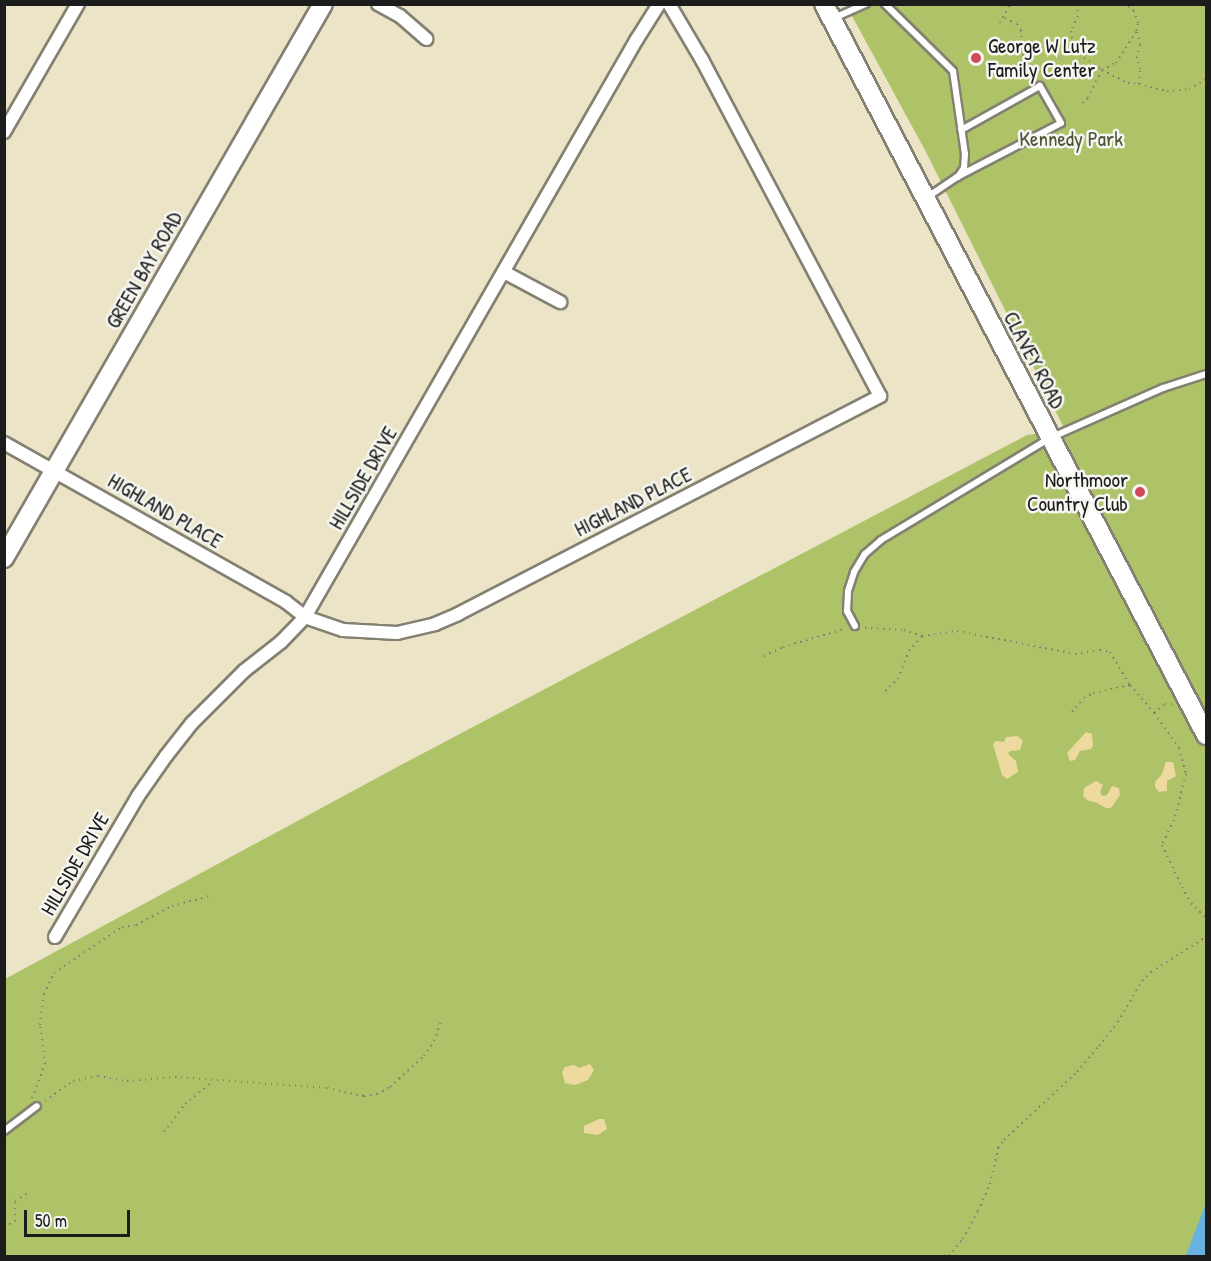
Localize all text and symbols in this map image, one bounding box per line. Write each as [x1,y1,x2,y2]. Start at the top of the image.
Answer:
place label: George W Lutz Family Center [988,33,1096,83]
marker: George W Lutz Family Center [969,51,983,65]
park label: Kennedy Park [1019,126,1123,152]
street label: GREEN BAY ROAD [100,207,188,333]
street label: CLAVEY ROAD [998,307,1070,413]
street label: HILLSIDE DRIVE [323,422,403,534]
street label: HIGHLAND PLACE [570,462,696,542]
place label: Northmoor Country Club [1027,467,1128,517]
street label: HIGHLAND PLACE [103,468,227,554]
marker: Northmoor Country Club [1133,485,1147,499]
street label: HILLSIDE DRIVE [35,808,115,920]
scale bar [27,1198,134,1236]
text: 50 m [35,1208,67,1233]

